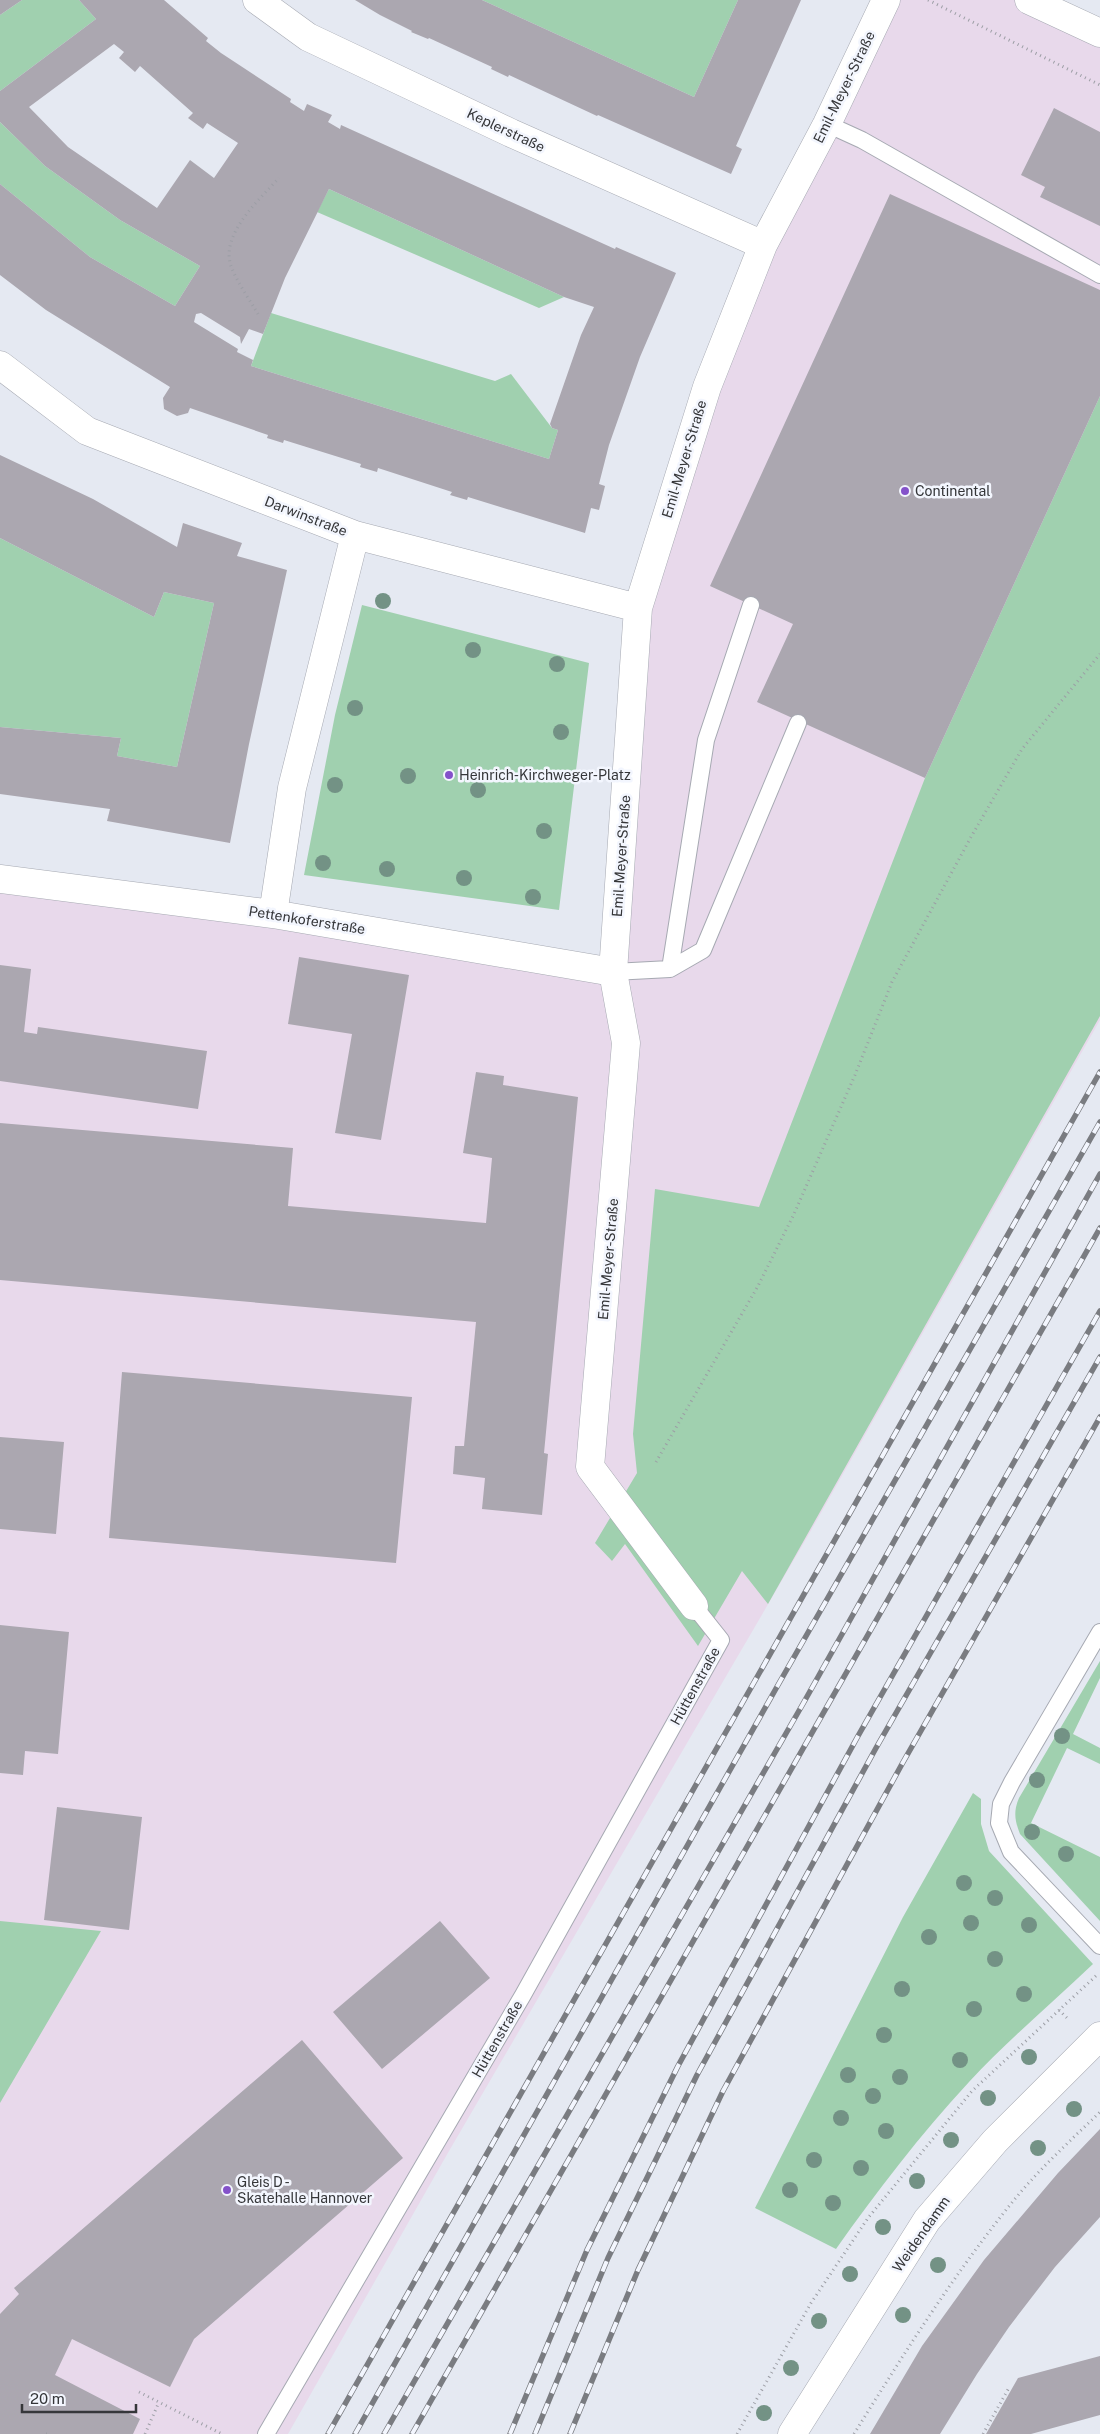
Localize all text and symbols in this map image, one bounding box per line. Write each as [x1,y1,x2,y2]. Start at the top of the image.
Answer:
street label: Emil-Meyer-Straße [810,28,878,145]
street label: Keplerstraße [464,105,548,155]
street label: Emil-Meyer-Straße [658,398,710,520]
place label: Continental [915,483,990,499]
marker: Continental [899,485,911,497]
street label: Darwinstraße [262,493,350,539]
place label: Heinrich-Kirchweger-Platz [459,767,631,783]
marker: Heinrich-Kirchweger-Platz [443,769,455,781]
street label: Emil-Meyer-Straße [609,794,633,918]
street label: Pettenkoferstraße [248,903,367,937]
street label: Emil-Meyer-Straße [595,1197,621,1321]
street label: Hüttenstraße [667,1644,723,1728]
street label: Hüttenstraße [468,1998,526,2080]
place label: Gleis D - Skatehalle Hannover [237,2174,372,2206]
marker: Gleis D - Skatehalle Hannover [221,2184,233,2196]
street label: Weidendamm [889,2193,953,2275]
scale bar [22,2382,136,2414]
text: 20 m [30,2390,65,2407]

